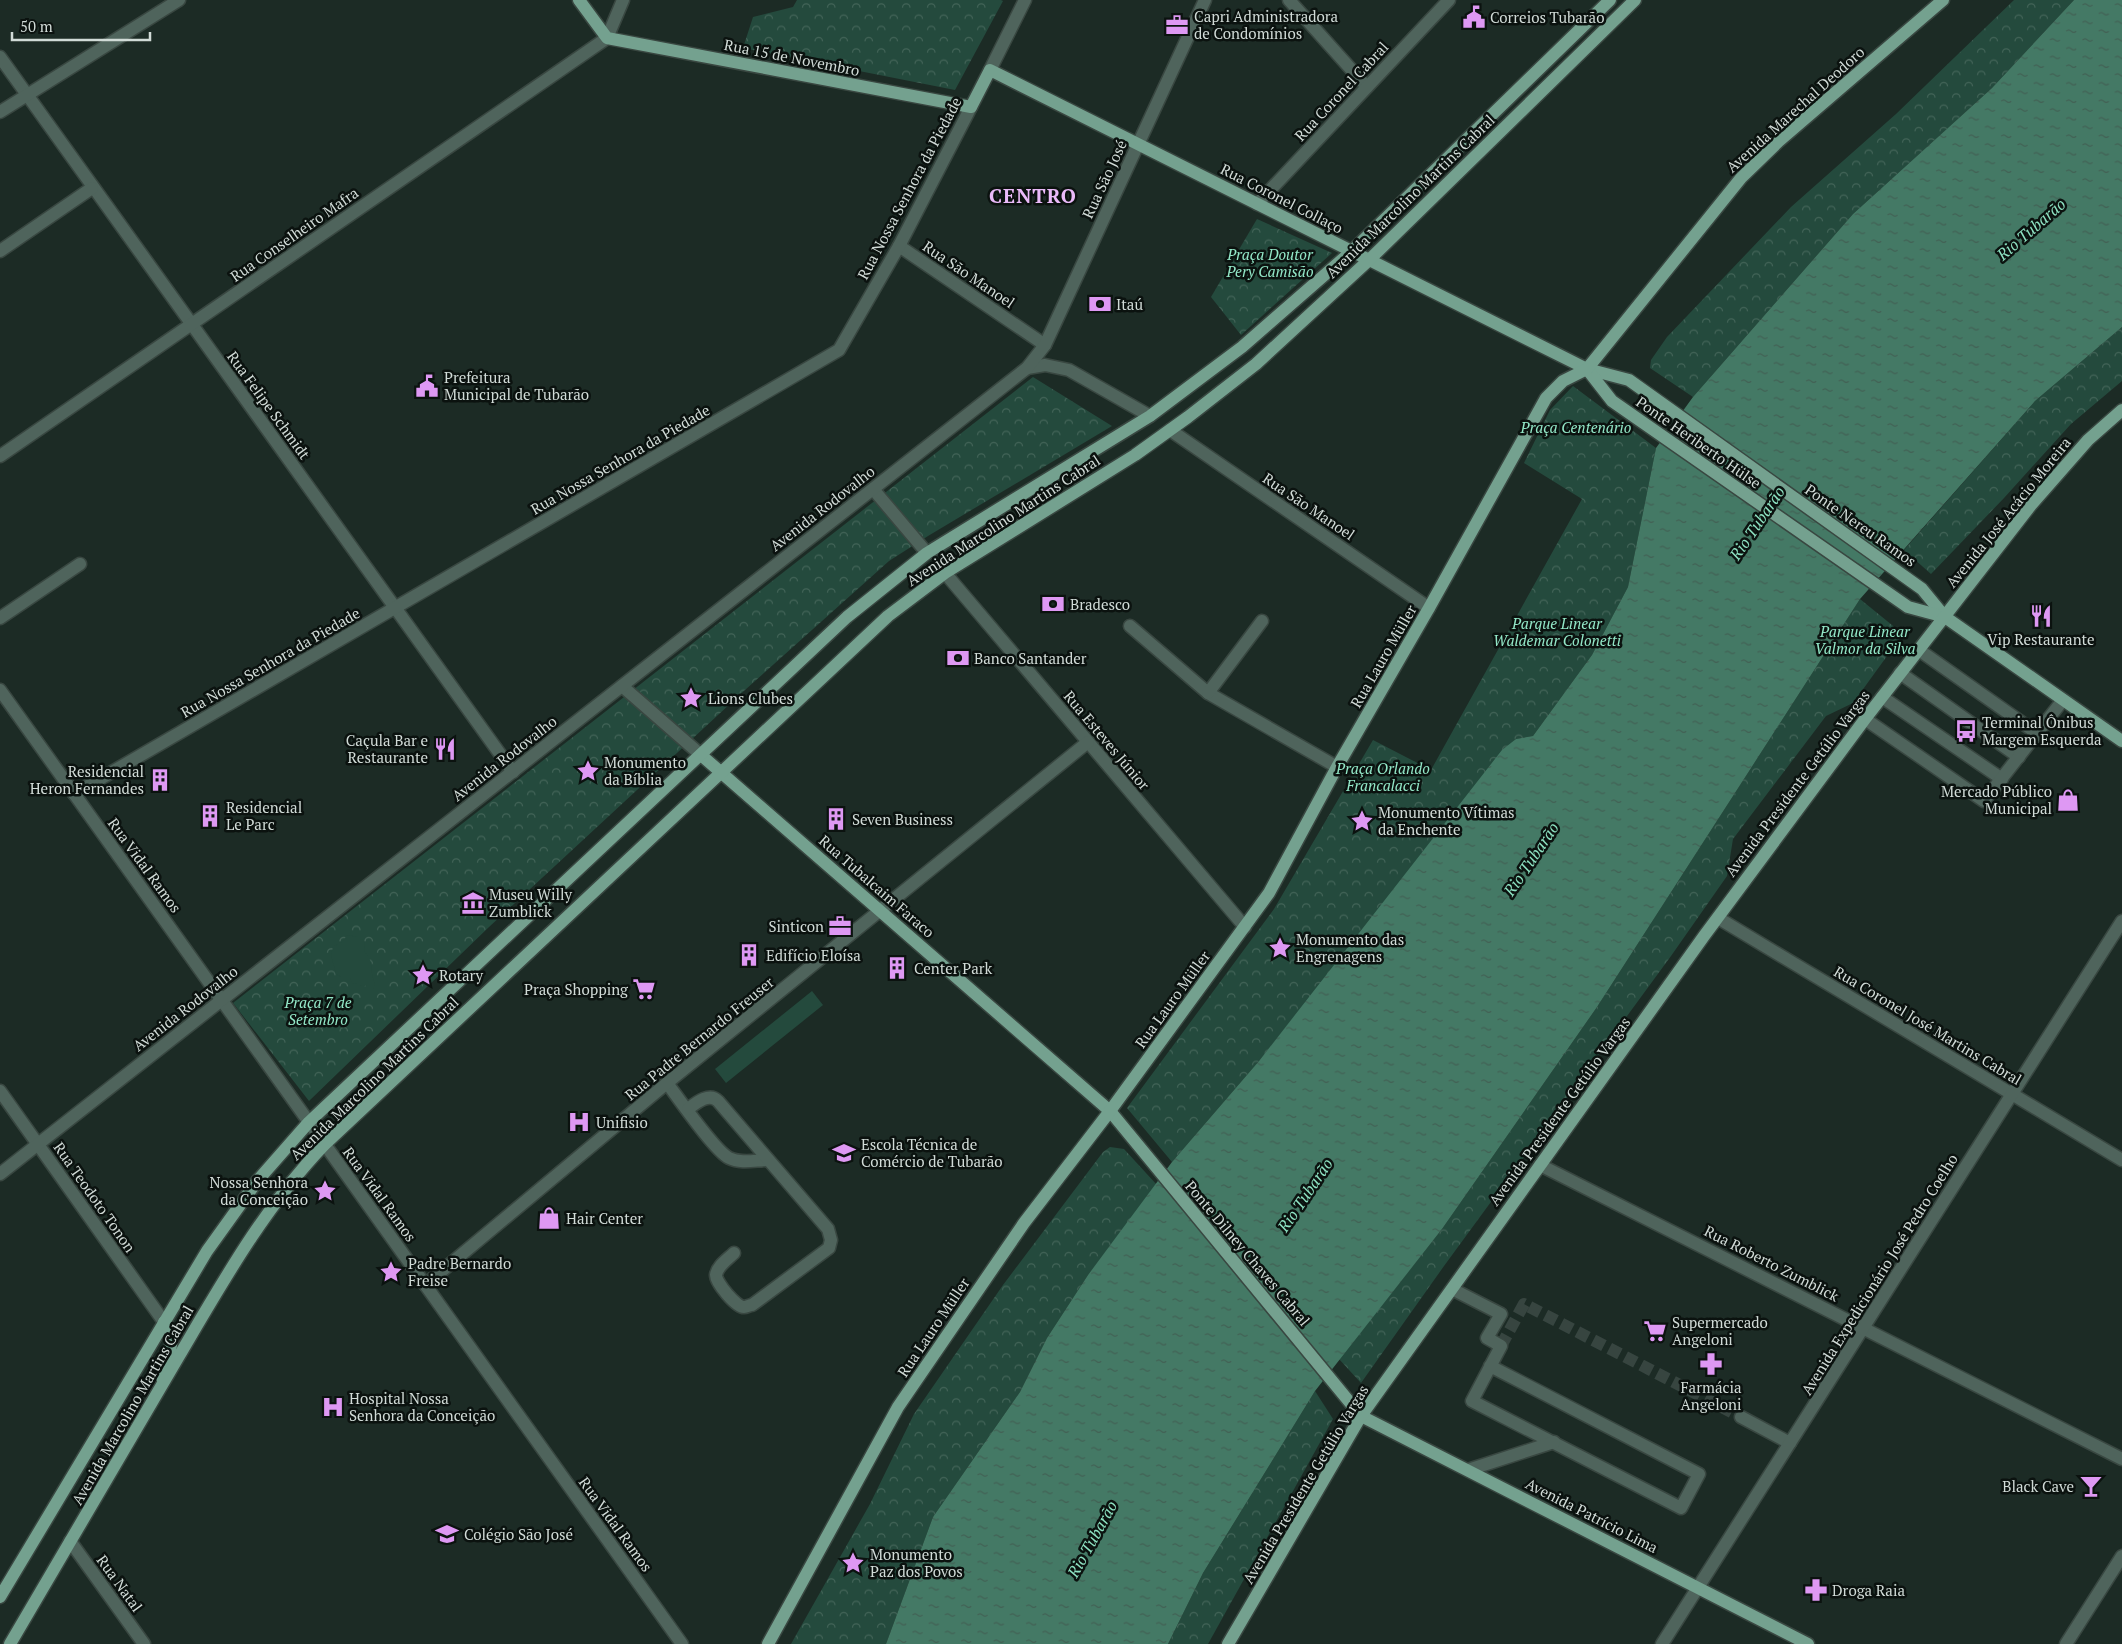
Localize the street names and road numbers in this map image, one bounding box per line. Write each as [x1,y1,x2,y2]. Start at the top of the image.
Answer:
street label: Rua 15 de Novembro [723,34,861,80]
street label: Rua Coronel Cabral [1290,37,1392,145]
street label: Avenida Marechal Deodoro [1722,41,1868,177]
street label: Rua Nossa Senhora da Piedade [852,93,966,283]
street label: Avenida Marcolino Martins Cabral [1321,110,1499,282]
street label: Rua São José [1077,137,1131,221]
street label: Rua Coronel Collaço [1217,158,1347,238]
street label: Rua Conselheiro Mafra [226,182,362,286]
street label: Rua São Manoel [919,236,1019,312]
street label: Rua Felipe Schmidt [223,347,315,463]
street label: Ponte Heriberto Hülse [1633,391,1765,493]
street label: Rua Nossa Senhora da Piedade [527,399,713,519]
street label: Avenida José Acácio Moreira [1941,432,2075,591]
street label: Avenida Marcolino Martins Cabral [902,450,1104,590]
street label: Avenida Rodovalho [766,461,878,555]
street label: Rua São Manoel [1259,468,1359,544]
street label: Ponte Nereu Ramos [1801,479,1921,571]
street label: Rua Lauro Müller [1345,601,1421,711]
street label: Rua Nossa Senhora da Piedade [177,602,363,722]
street label: Rua Esteves Júnior [1060,686,1155,794]
street label: Avenida Presidente Getúlio Vargas [1720,686,1874,880]
street label: Avenida Rodovalho [448,711,560,805]
street label: Rua Vidal Ramos [104,814,186,916]
street label: Rua Tubalcaim Faraco [815,830,939,942]
street label: Rua Lauro Müller [1130,946,1214,1052]
street label: Avenida Rodovalho [129,961,241,1055]
street label: Rua Coronel José Martins Cabral [1830,961,2026,1089]
street label: Rua Padre Bernardo Freuser [620,972,778,1104]
street label: Avenida Marcolino Martins Cabral [285,992,463,1164]
street label: Avenida Presidente Getúlio Vargas [1484,1013,1634,1209]
street label: Rua Teodoto Tonon [49,1138,141,1256]
street label: Rua Vidal Ramos [339,1143,421,1245]
street label: Avenida Expedicionário José Pedro Coelho [1796,1150,1962,1398]
street label: Ponte Dilney Chaves Cabral [1181,1176,1315,1330]
street label: Rua Roberto Zumblick [1701,1220,1843,1306]
street label: Rua Lauro Müller [892,1273,974,1380]
street label: Avenida Marcolino Martins Cabral [67,1302,197,1508]
street label: Avenida Presidente Getúlio Vargas [1238,1381,1372,1587]
street label: Rua Vidal Ramos [575,1473,657,1575]
street label: Avenida Patrício Lima [1522,1473,1662,1557]
street label: Rua Natal [93,1551,147,1615]

